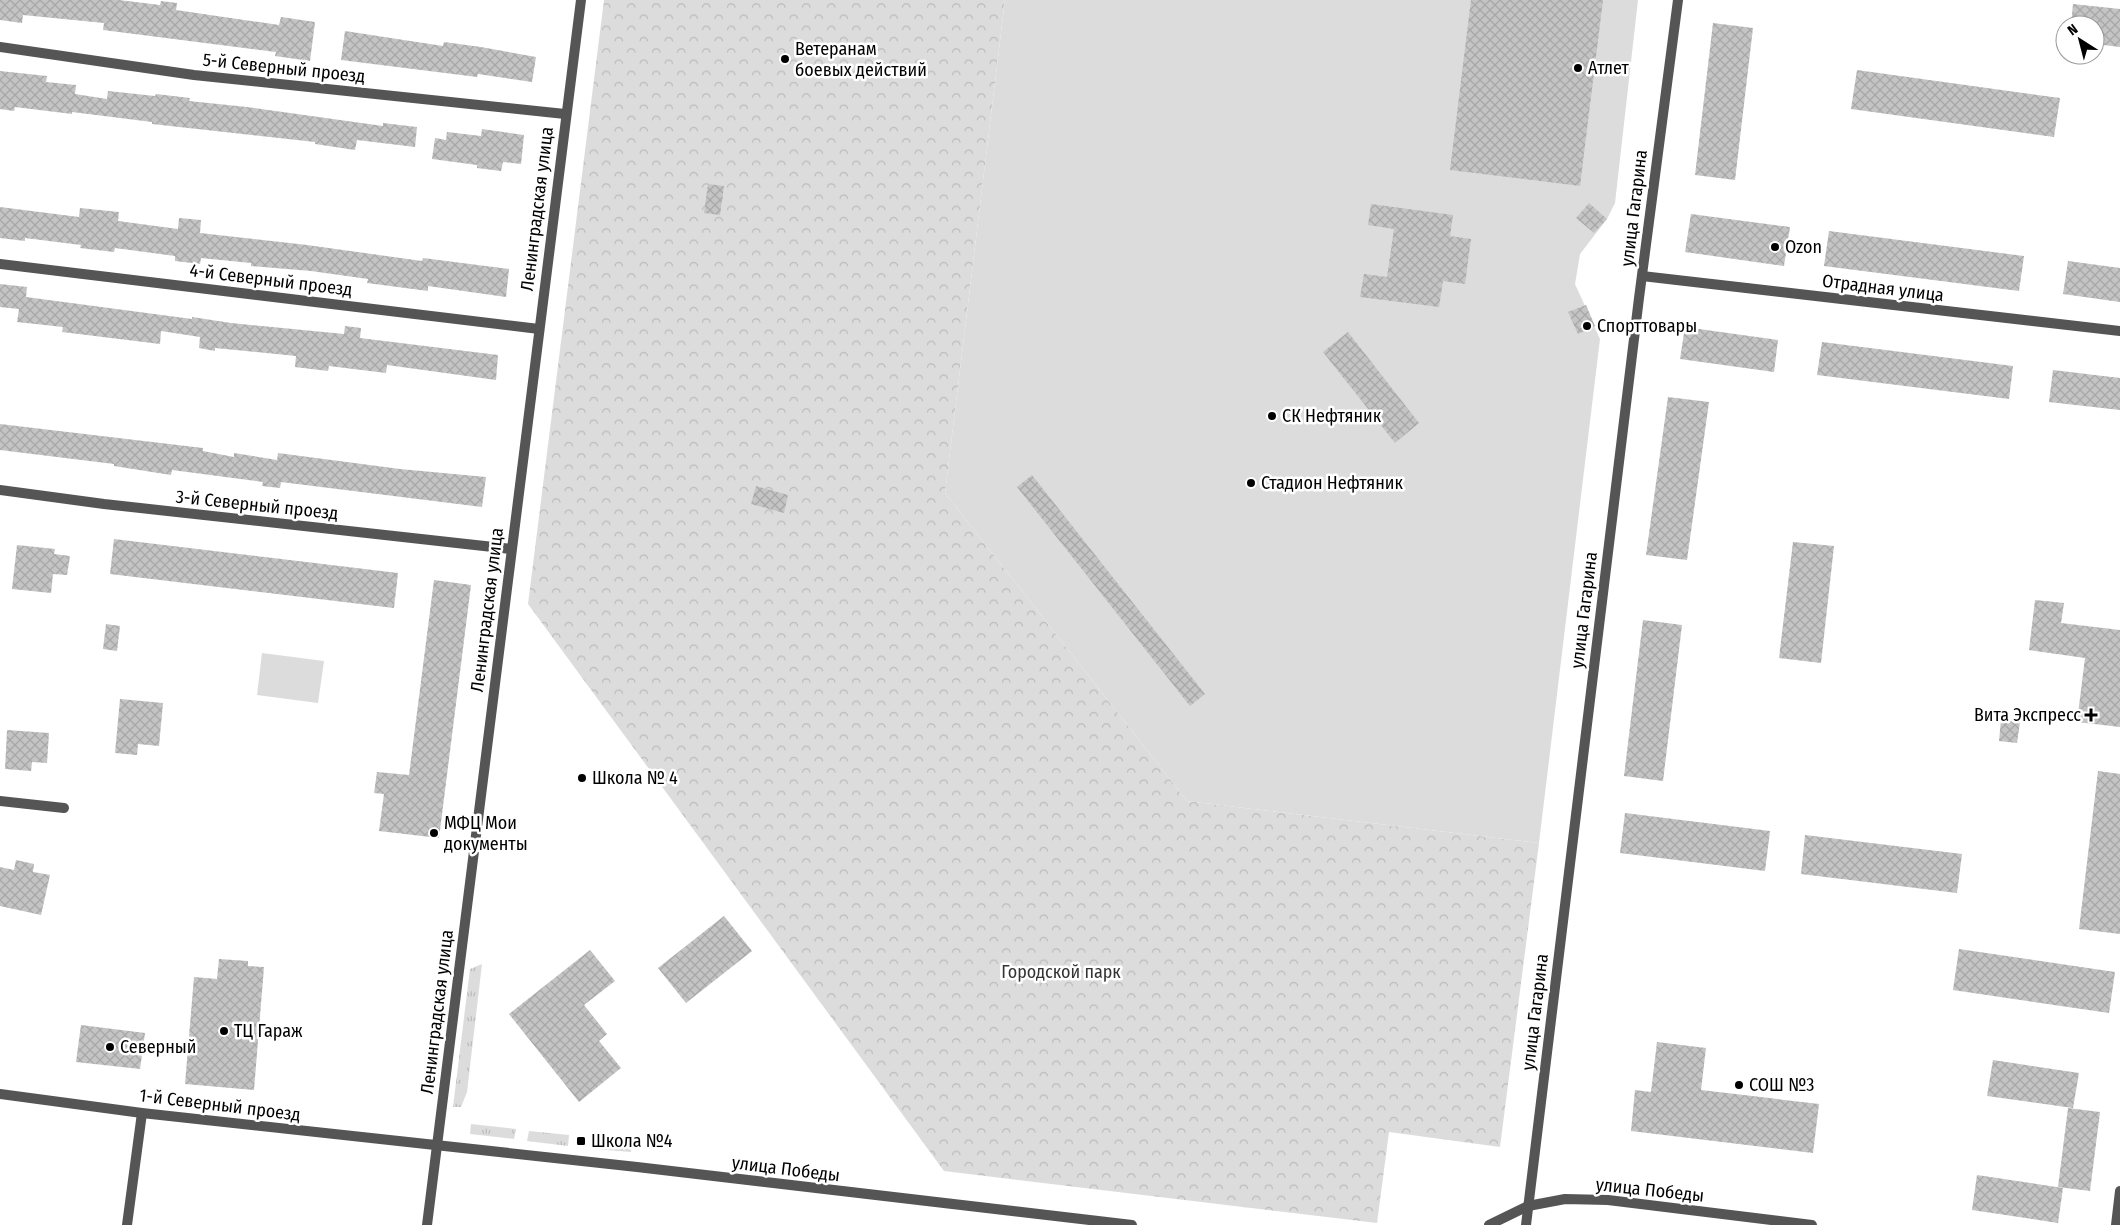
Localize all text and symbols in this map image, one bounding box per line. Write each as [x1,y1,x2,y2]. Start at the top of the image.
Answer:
north arrow [2055,15,2105,65]
text: N [2064,21,2081,39]
place label: Ветеранам боевых действий [795,38,927,81]
street label: 5-й Северный проезд [202,49,366,87]
marker: Ветеранам боевых действий [779,53,791,65]
place label: Атлет [1588,57,1630,79]
marker: Атлет [1572,62,1584,74]
street label: Ленинградская улица [516,125,558,292]
street label: улица Гагарина [1616,148,1652,268]
place label: Ozon [1785,236,1822,258]
marker: Ozon [1769,241,1781,253]
street label: 4-й Северный проезд [188,259,354,301]
street label: Отрадная улица [1821,270,1945,306]
place label: Спорттовары [1597,315,1697,337]
marker: Спорттовары [1581,320,1593,332]
place label: СК Нефтяник [1282,405,1382,427]
marker: СК Нефтяник [1266,410,1278,422]
place label: Стадион Нефтяник [1261,472,1404,494]
marker: Стадион Нефтяник [1245,477,1257,489]
street label: 3-й Северный проезд [175,486,339,524]
street label: Ленинградская улица [466,526,508,693]
street label: улица Гагарина [1566,550,1602,670]
place label: Вита Экспресс [1974,704,2081,726]
marker: Вита Экспресс [2085,709,2097,721]
place label: Школа № 4 [592,767,678,789]
marker: Школа № 4 [576,772,588,784]
place label: МФЦ Мои документы [444,812,528,855]
marker: МФЦ Мои документы [428,827,440,839]
street label: Ленинградская улица [416,928,458,1095]
street label: улица Гагарина [1517,952,1553,1072]
park label: Городской парк [1001,961,1121,983]
place label: ТЦ Гараж [234,1020,303,1042]
marker: ТЦ Гараж [218,1025,230,1037]
place label: Северный [120,1036,196,1058]
marker: Северный [104,1041,116,1053]
place label: СОШ №3 [1749,1074,1814,1096]
marker: СОШ №3 [1733,1079,1745,1091]
street label: 1-й Северный проезд [138,1084,302,1126]
place label: Школа №4 [591,1130,673,1152]
marker: Школа №4 [575,1135,587,1147]
street label: улица Победы [731,1151,841,1187]
street label: улица Победы [1595,1173,1705,1207]

